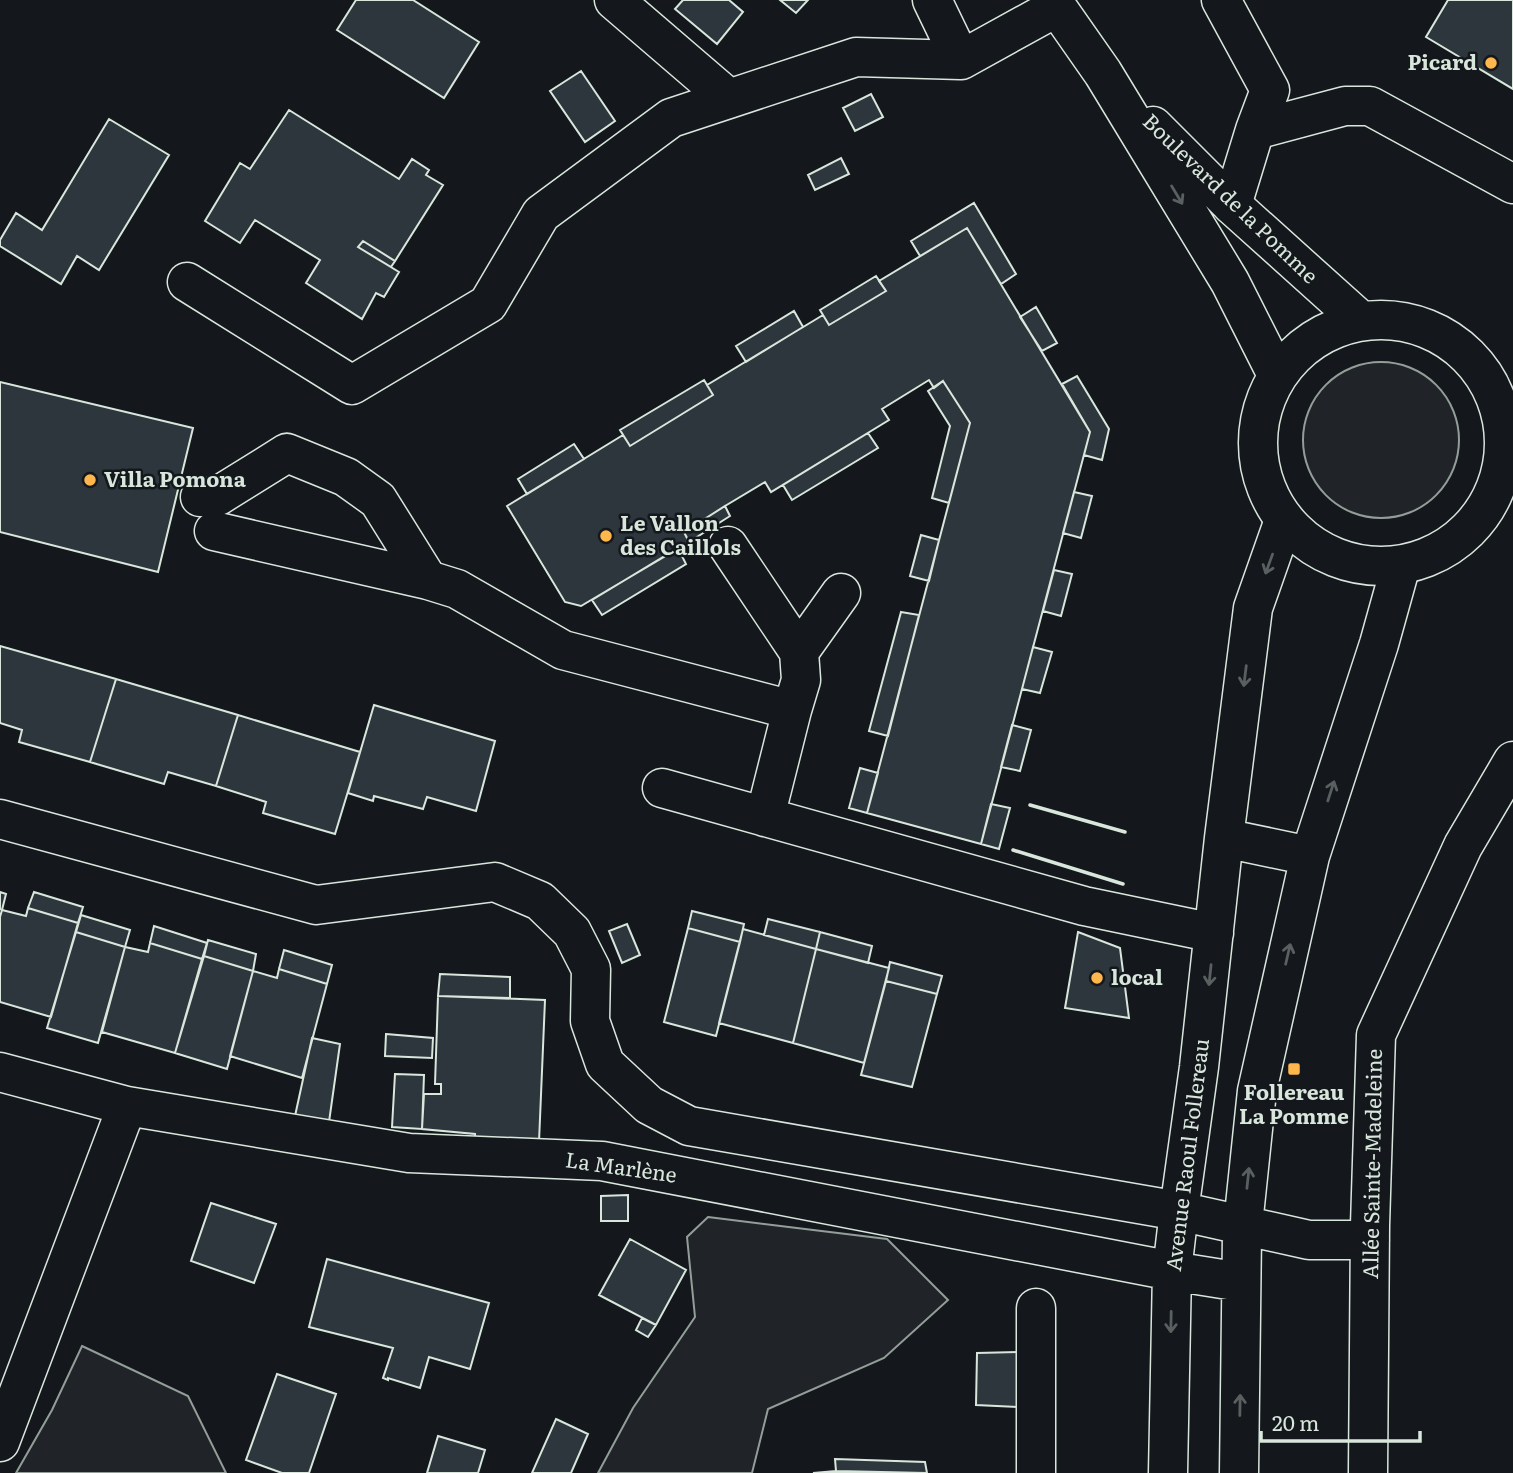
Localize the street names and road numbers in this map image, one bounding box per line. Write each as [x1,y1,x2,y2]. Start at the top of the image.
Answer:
street label: Boulevard de la Pomme [1137,105,1326,289]
street label: Avenue Raoul Follereau [1156,1037,1215,1273]
street label: Allée Sainte-Madeleine [1353,1048,1388,1279]
street label: La Marlène [564,1142,679,1189]

